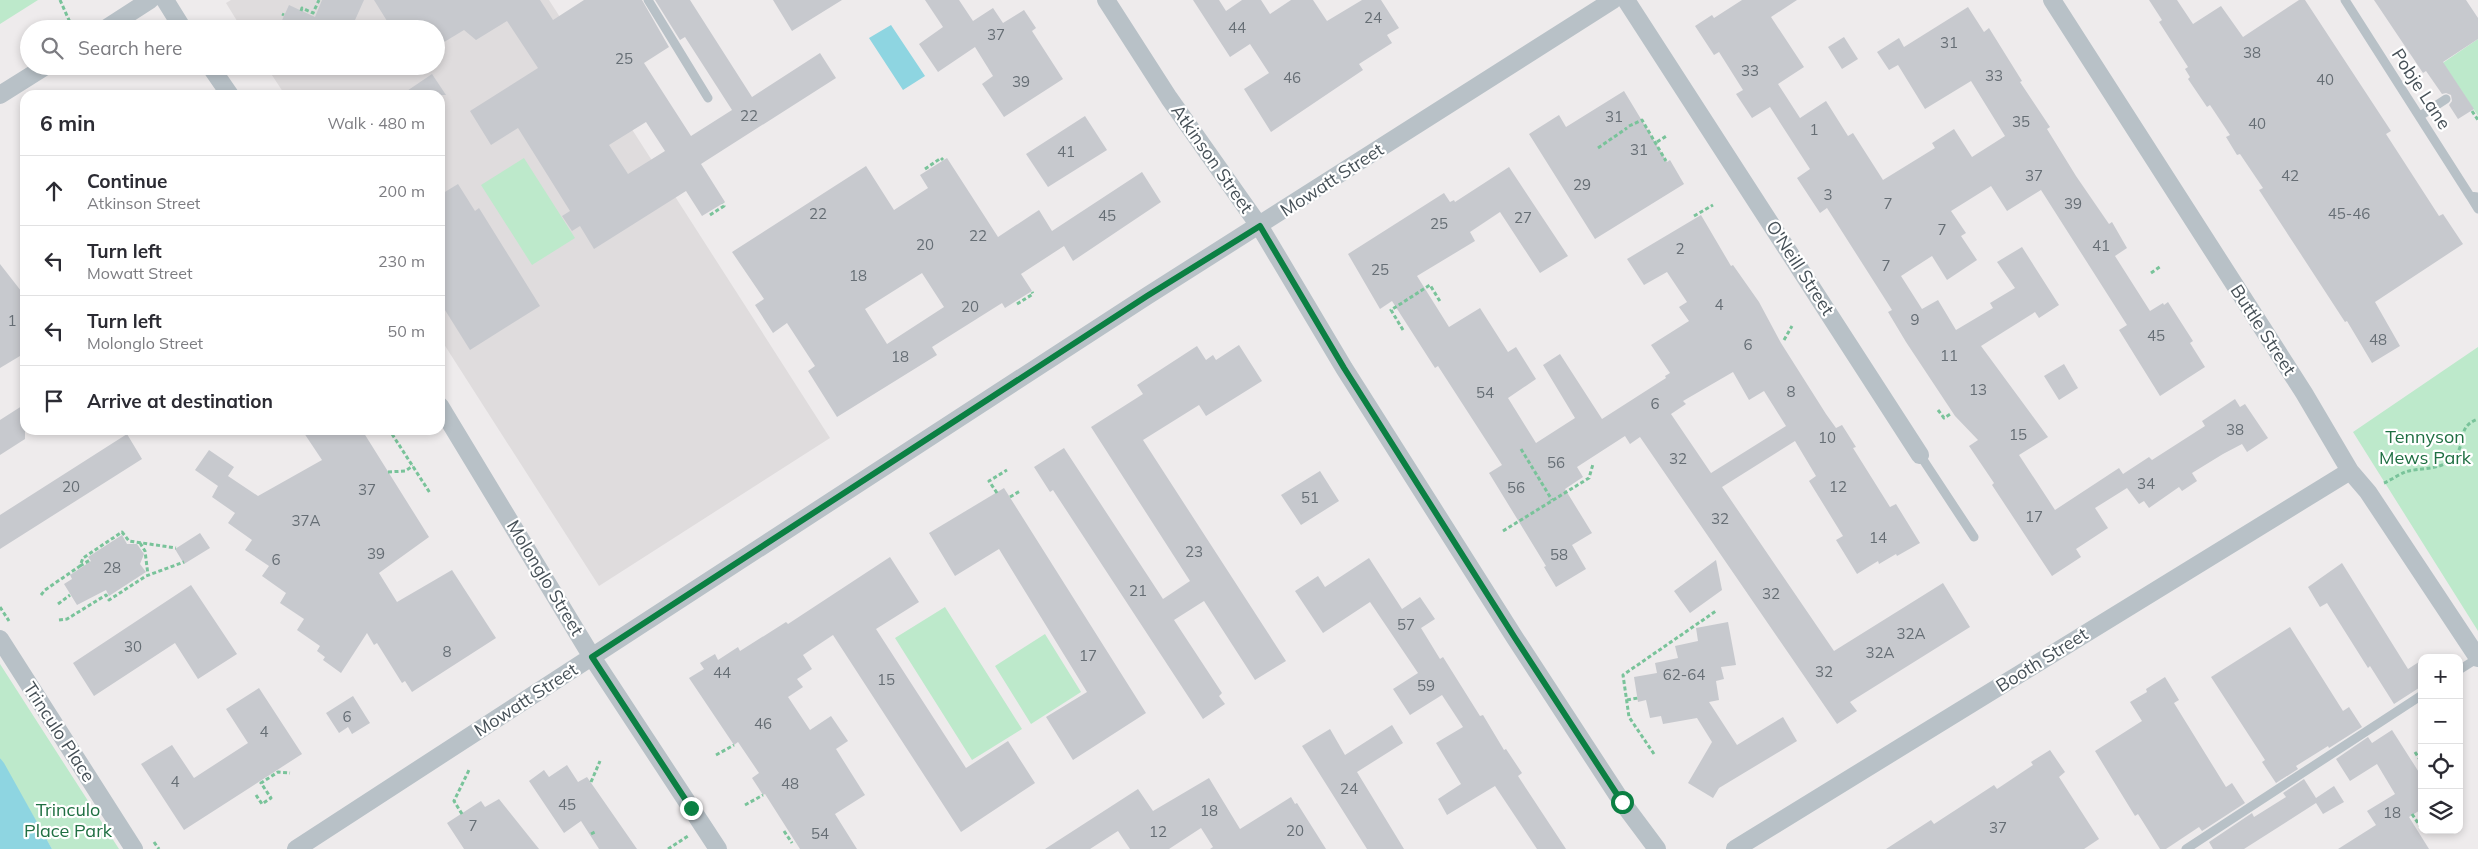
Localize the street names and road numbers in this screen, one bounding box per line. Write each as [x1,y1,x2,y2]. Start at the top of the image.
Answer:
street label: Pobje Lane [2387,44,2456,134]
street label: Atkinson Street [1166,100,1258,218]
street label: Mowatt Street [1276,138,1388,222]
street label: O'Neill Street [1761,216,1840,319]
street label: Buttle Street [2226,280,2301,379]
street label: Molonglo Street [502,516,589,640]
street label: Booth Street [1992,622,2092,697]
street label: Mowatt Street [470,658,582,742]
street label: Trinculo Place [19,677,100,786]

